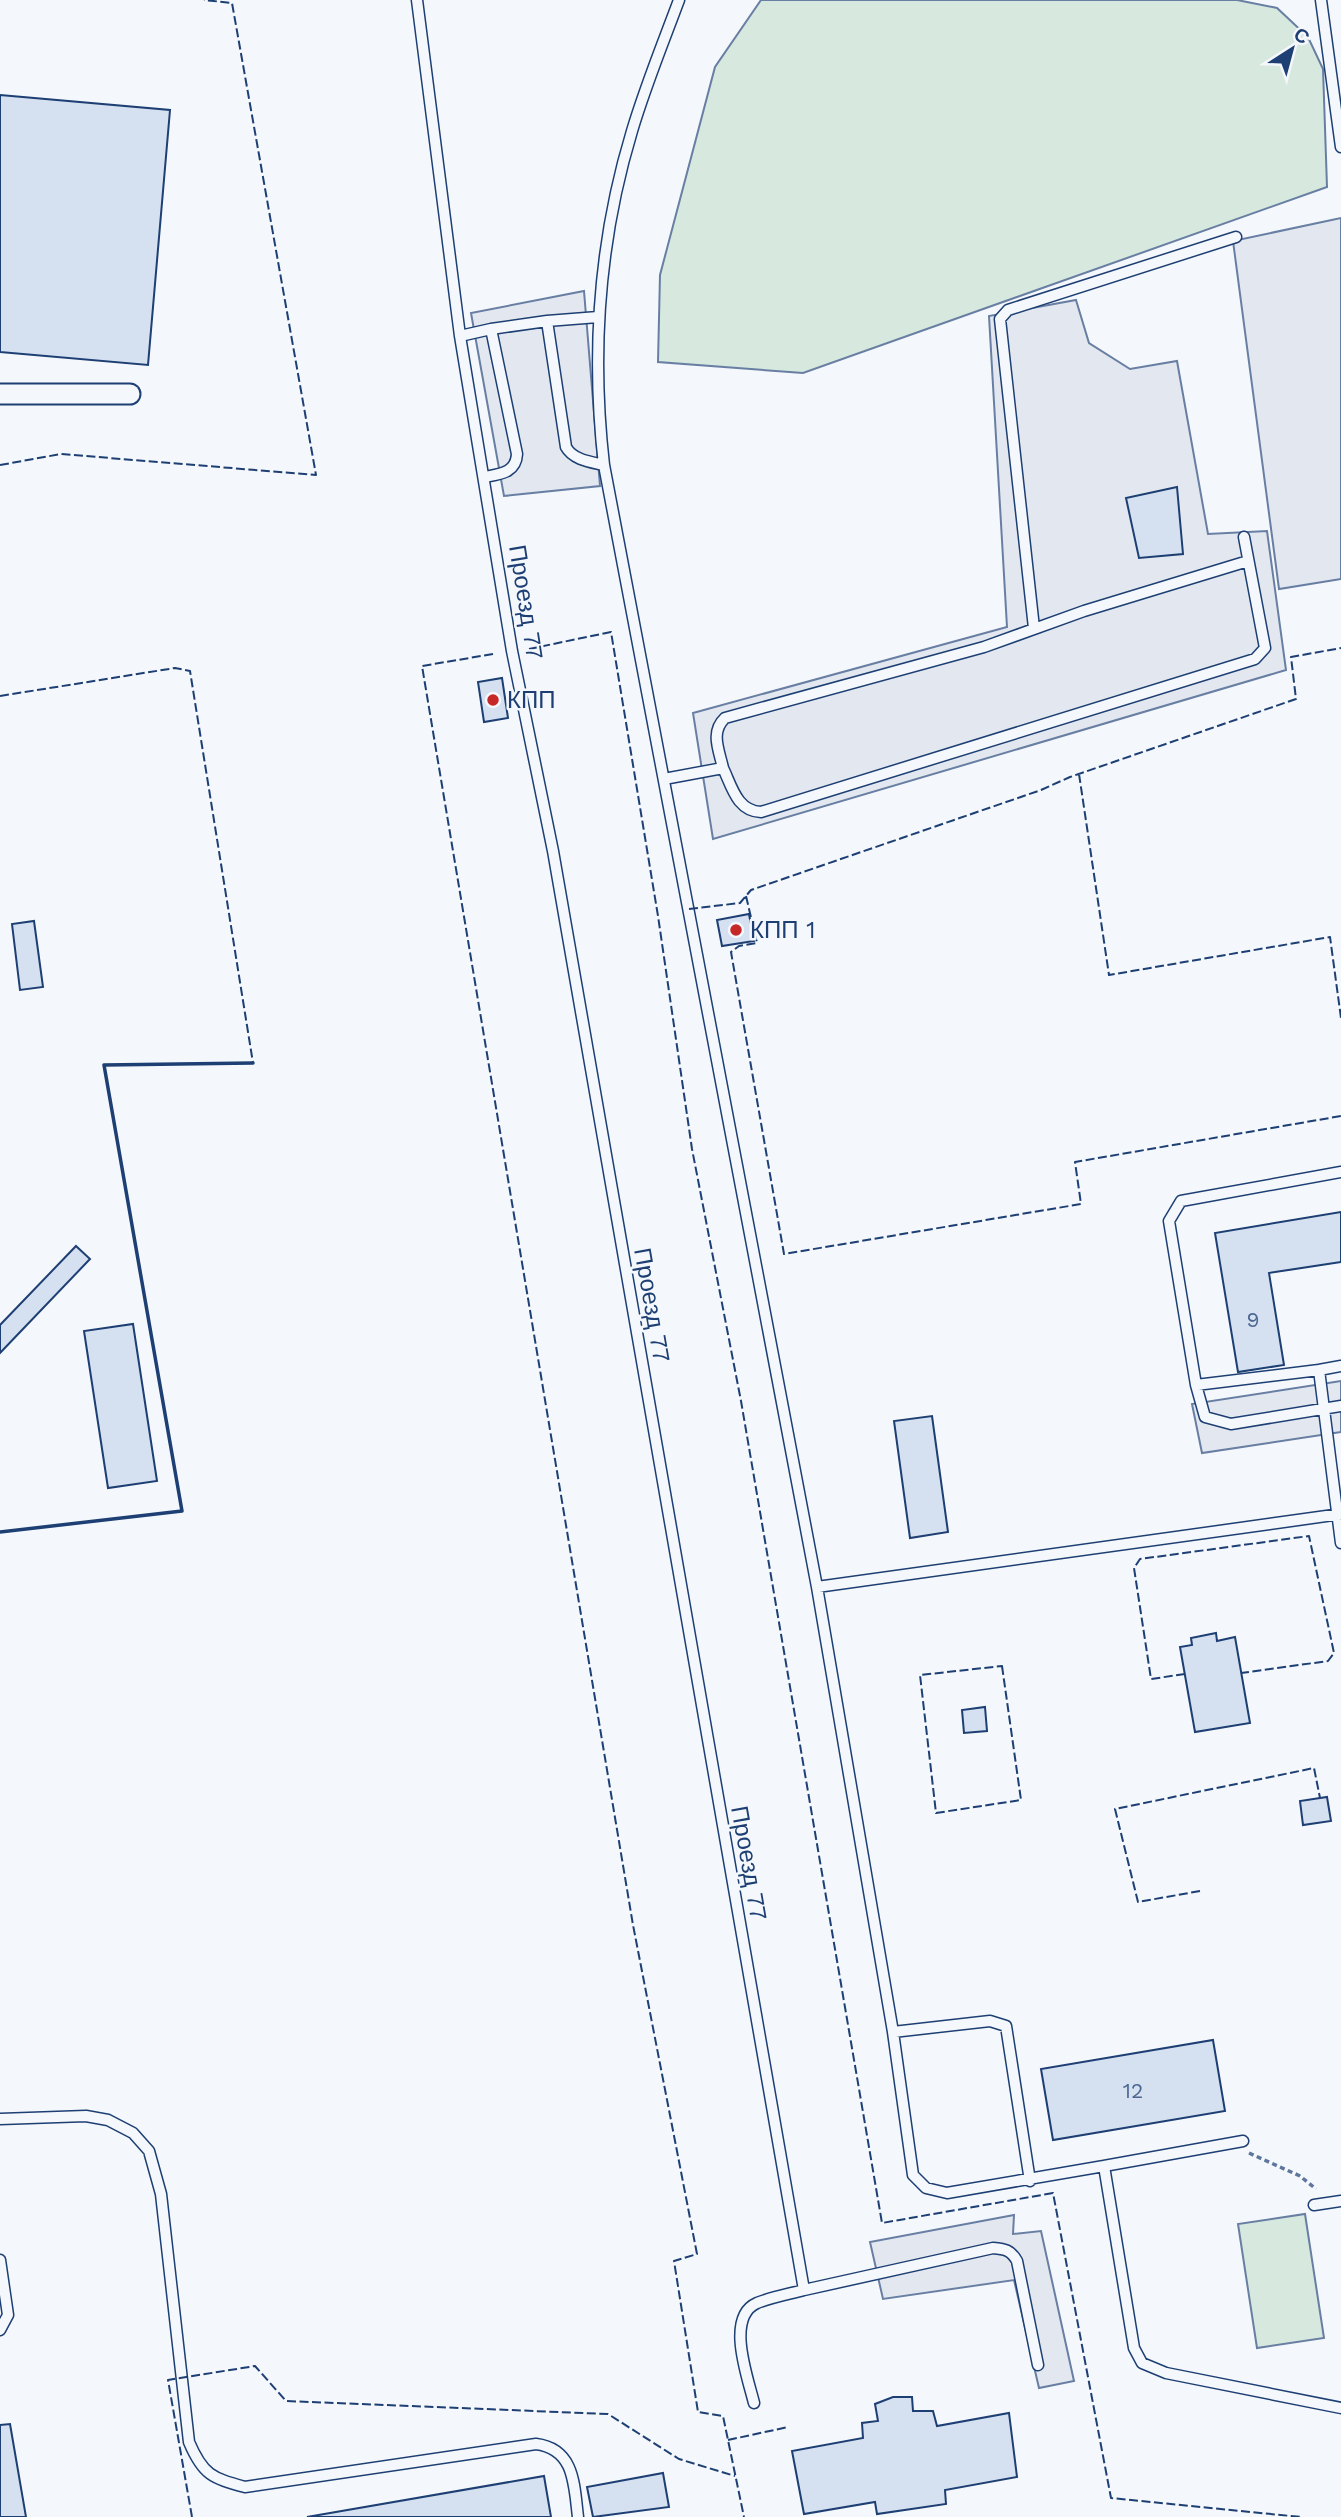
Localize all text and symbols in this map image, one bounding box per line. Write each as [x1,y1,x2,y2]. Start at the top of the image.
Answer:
north arrow [1257,14,1327,84]
text: С [1289,22,1314,49]
street label: Проезд 77 [503,543,549,661]
place label: КПП [507,686,555,714]
marker: КПП [485,692,501,708]
place label: КПП 1 [750,916,816,944]
marker: КПП 1 [728,922,744,938]
street label: Проезд 77 [628,1246,676,1364]
house number: 9 [1247,1307,1259,1332]
street label: Проезд 77 [725,1804,773,1922]
house number: 12 [1123,2078,1143,2103]

